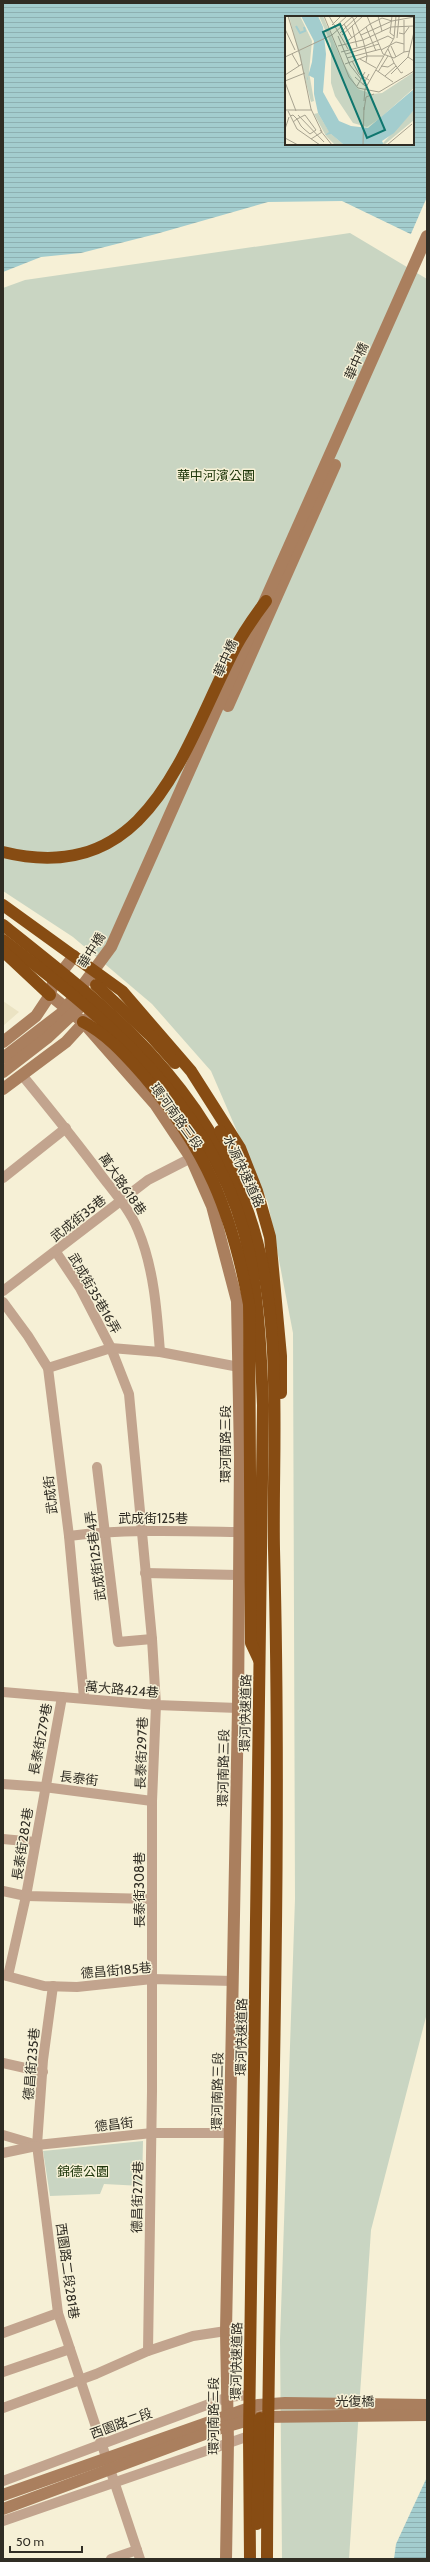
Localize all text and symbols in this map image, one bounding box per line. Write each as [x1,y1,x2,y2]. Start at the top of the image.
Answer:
inset map [285,16,414,145]
street label: 華中橋 [341,340,371,382]
park label: 華中河濱公園 [177,467,255,483]
street label: 華中橋 [210,637,240,679]
street label: 華中橋 [74,929,108,971]
street label: 環河南路三段 [148,1080,206,1152]
street label: 水源快速道路 [220,1132,268,1210]
street label: 萬大路618巷 [96,1150,150,1218]
street label: 武成街35巷 [47,1191,109,1245]
street label: 武成街35巷16弄 [65,1250,125,1336]
street label: 環河南路三段 [217,1405,233,1483]
street label: 武成街 [40,1475,60,1515]
street label: 武成街125巷4弄 [82,1510,108,1602]
street label: 武成街125巷 [118,1510,188,1526]
street label: 環河快速道路 [236,1674,254,1752]
street label: 萬大路424巷 [85,1678,159,1700]
street label: 長泰街279巷 [25,1702,55,1776]
street label: 長泰街297巷 [132,1716,150,1790]
street label: 環河南路三段 [214,1729,232,1807]
street label: 長泰街 [59,1768,99,1788]
street label: 長泰街282巷 [8,1806,36,1882]
street label: 長泰街308巷 [131,1852,147,1928]
street label: 德昌街185巷 [80,1959,152,1981]
street label: 環河快速道路 [232,1998,250,2076]
street label: 德昌街235巷 [20,2027,42,2101]
street label: 環河南路三段 [208,2052,226,2130]
street label: 德昌街 [94,2114,134,2134]
street label: 德昌街272巷 [128,2161,146,2233]
park label: 錦德公園 [57,2163,109,2179]
street label: 西園路二段281巷 [53,2222,83,2320]
street label: 環河快速道路 [227,2322,245,2400]
street label: 環河南路三段 [205,2377,221,2455]
street label: 光復橋 [335,2393,375,2409]
street label: 西園路二段 [88,2404,154,2442]
scale bar [10,2528,82,2554]
text: 50 m [16,2534,44,2549]

